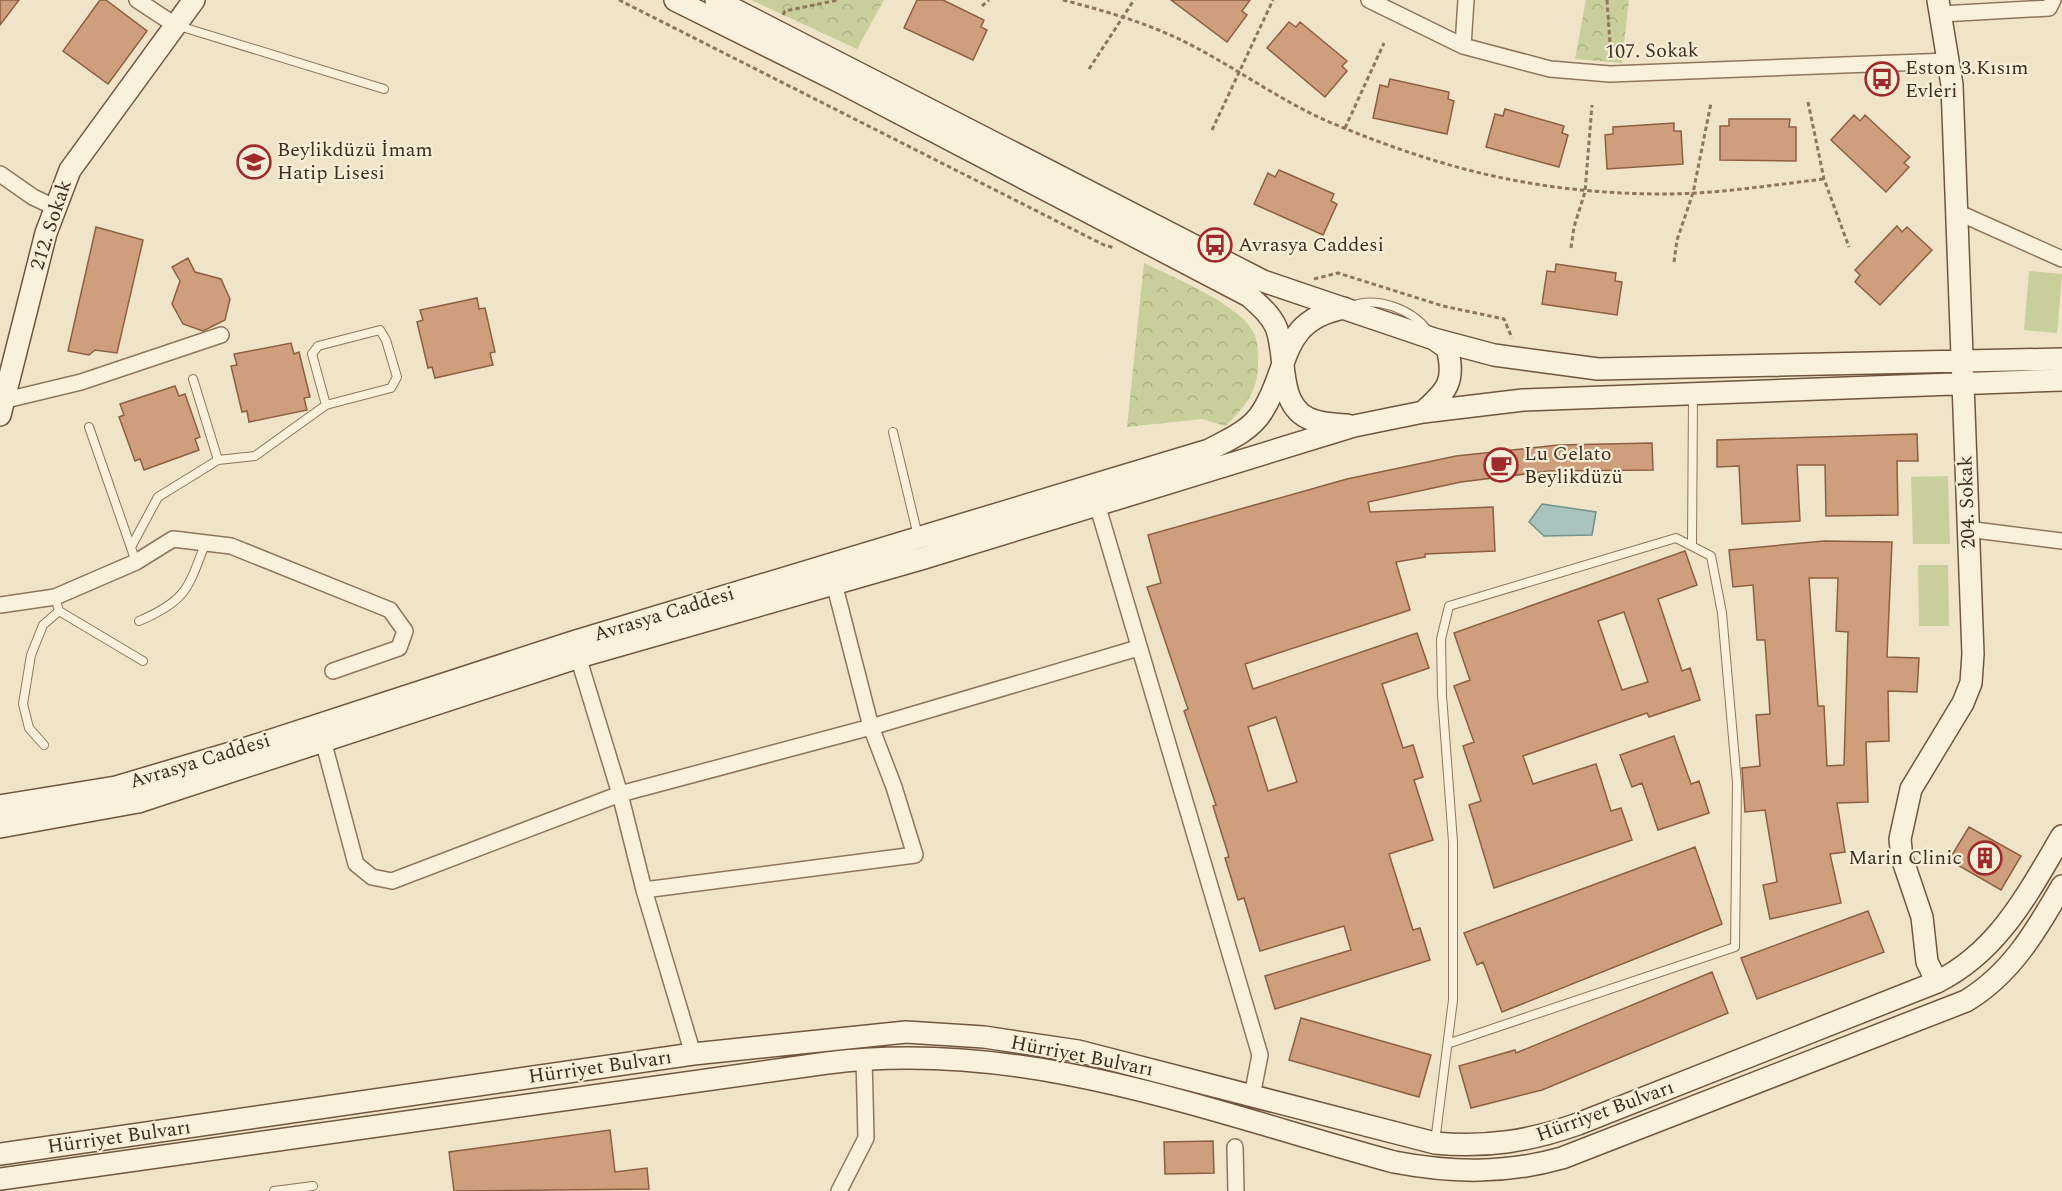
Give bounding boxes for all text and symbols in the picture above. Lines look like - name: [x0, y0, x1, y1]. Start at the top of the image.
- street label: 107. Sokak: [1605, 35, 1699, 67]
- place label: Eston 3.Kısım Evleri: [1905, 53, 2029, 106]
- bus stop icon: Eston 3.Kısım Evleri: [1864, 61, 1900, 97]
- place label: Beylikdüzü İmam Hatip Lisesi: [277, 135, 433, 188]
- school or university icon: Beylikdüzü İmam Hatip Lisesi: [236, 144, 272, 180]
- street label: 212. Sokak: [22, 176, 80, 274]
- bus stop icon: Avrasya Caddesi: [1197, 227, 1233, 263]
- place label: Avrasya Caddesi: [1238, 230, 1384, 260]
- place label: Lu Gelato Beylikdüzü: [1524, 439, 1623, 492]
- cafe icon: Lu Gelato Beylikdüzü: [1483, 447, 1519, 483]
- street label: 204. Sokak: [1950, 455, 1984, 549]
- street label: Avrasya Caddesi: [590, 578, 738, 650]
- street label: Avrasya Caddesi: [126, 725, 274, 797]
- building icon: Marin Clinic: [1967, 840, 2003, 876]
- place label: Marin Clinic: [1848, 843, 1962, 873]
- street label: Hürriyet Bulvarı: [1008, 1027, 1156, 1085]
- street label: Hürriyet Bulvarı: [526, 1042, 674, 1092]
- street label: Hürriyet Bulvarı: [1532, 1072, 1678, 1150]
- street label: Hürriyet Bulvarı: [45, 1112, 193, 1162]

